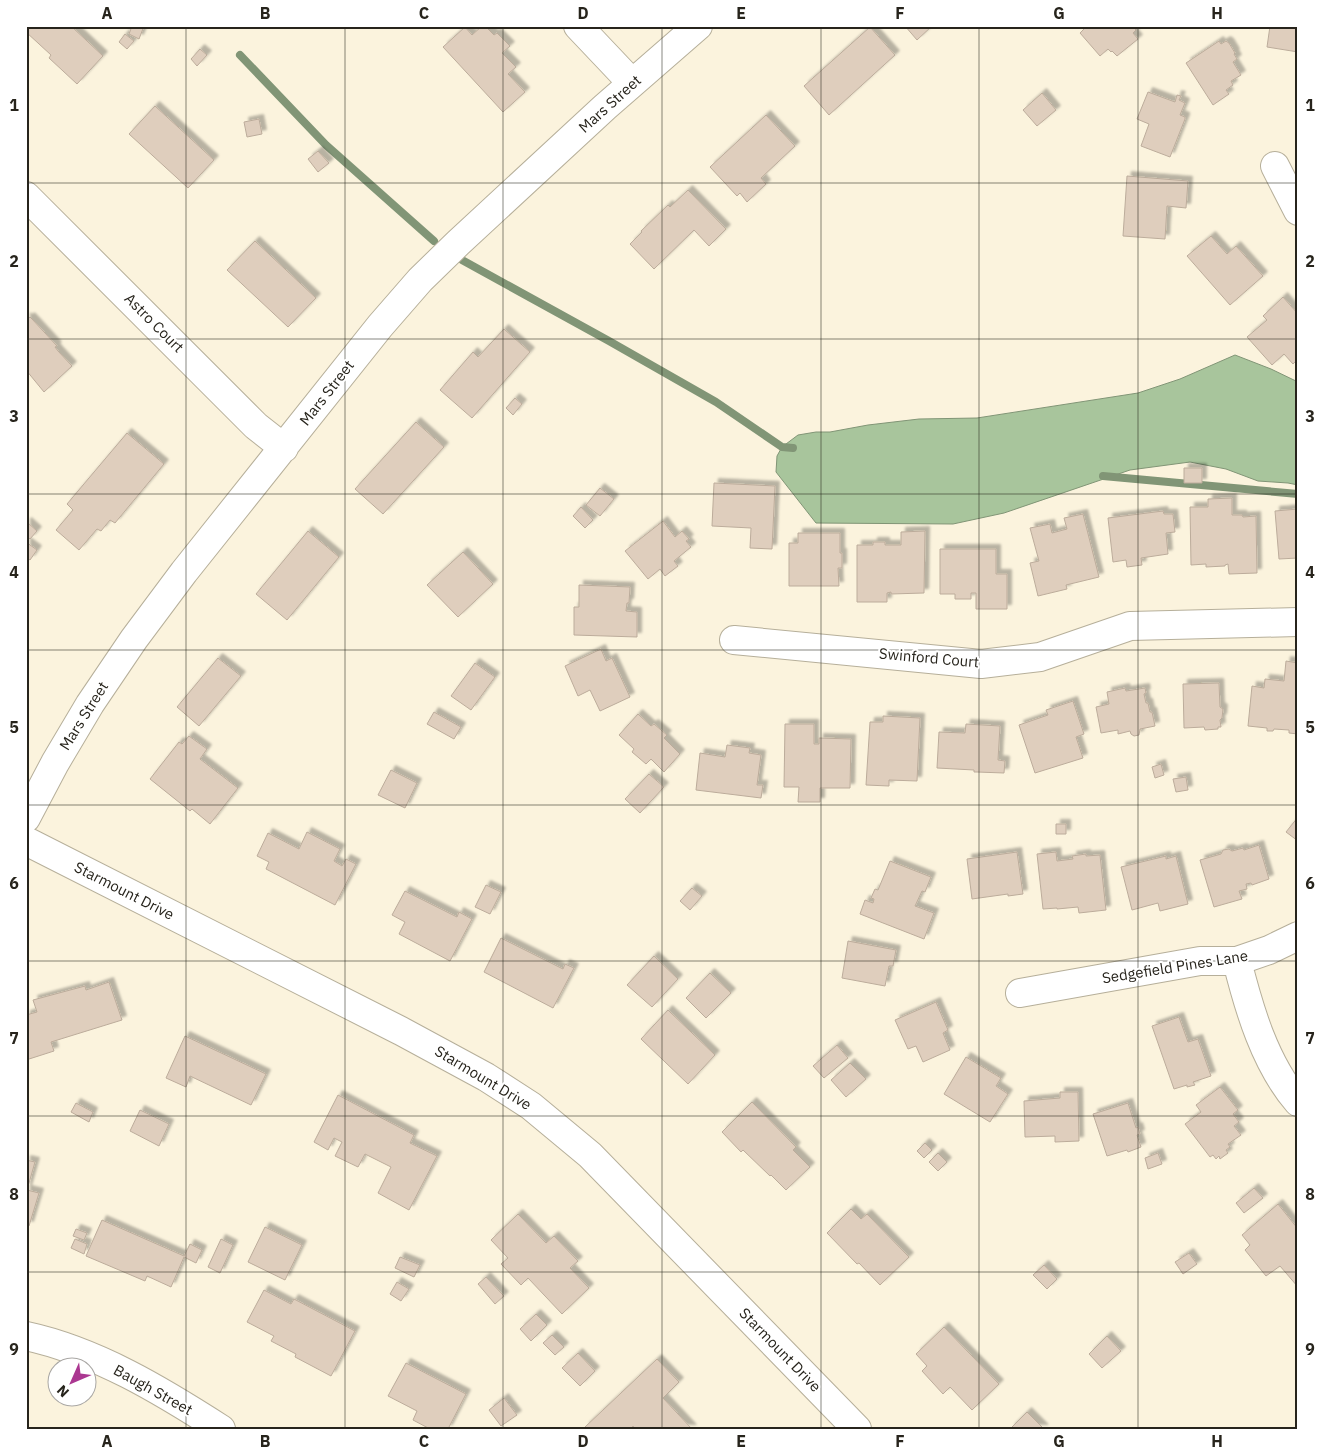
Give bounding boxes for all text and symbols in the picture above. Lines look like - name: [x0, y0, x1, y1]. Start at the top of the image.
- text: A: [102, 3, 113, 23]
- text: B: [260, 3, 271, 23]
- text: C: [419, 3, 429, 23]
- text: D: [577, 3, 589, 23]
- text: E: [736, 3, 746, 23]
- text: F: [895, 3, 905, 23]
- text: G: [1053, 3, 1065, 23]
- text: H: [1211, 3, 1223, 23]
- street label: Mars Street: [574, 71, 645, 137]
- text: 1: [9, 95, 19, 115]
- text: 1: [1305, 95, 1315, 115]
- text: 2: [9, 251, 19, 271]
- text: 2: [1305, 251, 1315, 271]
- street label: Astro Court: [121, 289, 188, 356]
- street label: Mars Street: [295, 356, 358, 429]
- text: 3: [9, 406, 19, 426]
- text: 3: [1305, 406, 1315, 426]
- text: 4: [9, 562, 19, 582]
- text: 4: [1305, 562, 1315, 582]
- street label: Swinford Court: [878, 644, 980, 671]
- street label: Mars Street: [55, 678, 112, 754]
- text: 5: [9, 717, 19, 737]
- text: 5: [1305, 717, 1315, 737]
- street label: Starmount Drive: [71, 857, 177, 924]
- text: 6: [9, 873, 19, 893]
- text: 6: [1305, 873, 1315, 893]
- street label: Sedgefield Pines Lane: [1101, 946, 1249, 987]
- text: 7: [9, 1028, 19, 1048]
- text: 7: [1305, 1028, 1315, 1048]
- street label: Starmount Drive: [431, 1041, 535, 1114]
- text: 8: [9, 1184, 19, 1204]
- text: 8: [1305, 1184, 1315, 1204]
- street label: Starmount Drive: [735, 1304, 825, 1396]
- text: 9: [9, 1339, 19, 1359]
- text: 9: [1305, 1339, 1315, 1359]
- north arrow: [48, 1358, 98, 1408]
- street label: Baugh Street: [110, 1360, 196, 1419]
- text: N: [53, 1381, 73, 1401]
- text: A: [102, 1431, 113, 1451]
- text: B: [260, 1431, 271, 1451]
- text: C: [419, 1431, 429, 1451]
- text: D: [577, 1431, 589, 1451]
- text: E: [736, 1431, 746, 1451]
- text: F: [895, 1431, 905, 1451]
- text: G: [1053, 1431, 1065, 1451]
- text: H: [1211, 1431, 1223, 1451]

